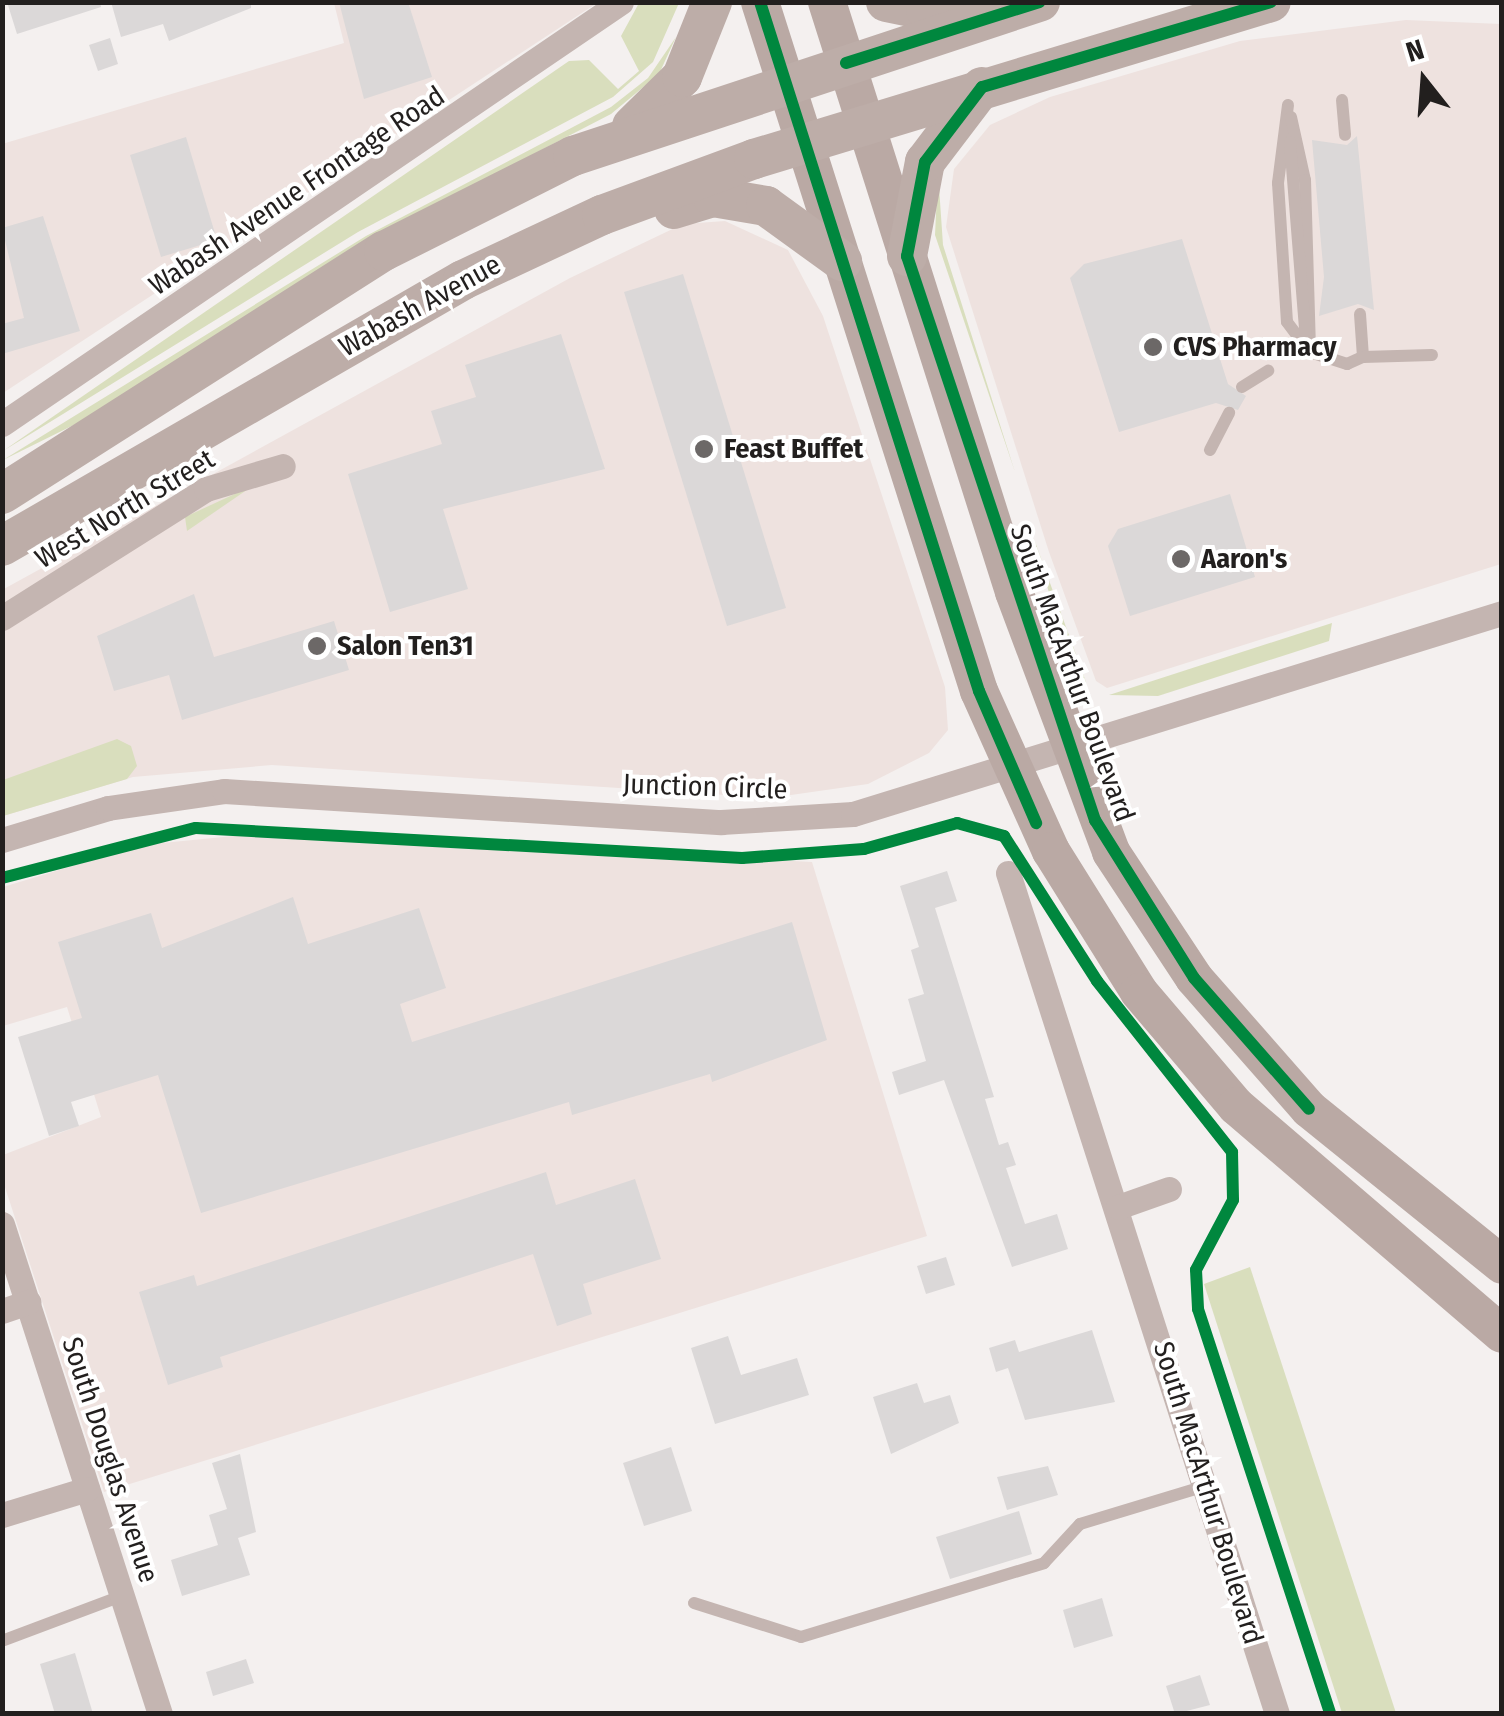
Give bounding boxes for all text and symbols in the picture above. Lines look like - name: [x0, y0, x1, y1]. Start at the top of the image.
- north arrow: [1374, 30, 1474, 130]
- text: N: [1402, 33, 1428, 69]
- street label: Wabash Avenue Frontage Road: [143, 79, 451, 303]
- street label: Wabash Avenue: [333, 248, 507, 364]
- place label: CVS Pharmacy: [1173, 330, 1337, 364]
- marker: CVS Pharmacy: [1142, 336, 1164, 358]
- place label: Feast Buffet: [724, 432, 863, 466]
- marker: Feast Buffet: [693, 438, 715, 460]
- street label: West North Street: [29, 442, 221, 576]
- street label: South MacArthur Boulevard: [1002, 520, 1142, 826]
- place label: Aaron's: [1201, 542, 1287, 576]
- marker: Aaron's: [1170, 548, 1192, 570]
- place label: Salon Ten31: [337, 629, 474, 663]
- marker: Salon Ten31: [306, 635, 328, 657]
- street label: Junction Circle: [622, 767, 788, 807]
- street label: South Douglas Avenue: [54, 1333, 166, 1587]
- street label: South MacArthur Boulevard: [1146, 1338, 1270, 1648]

